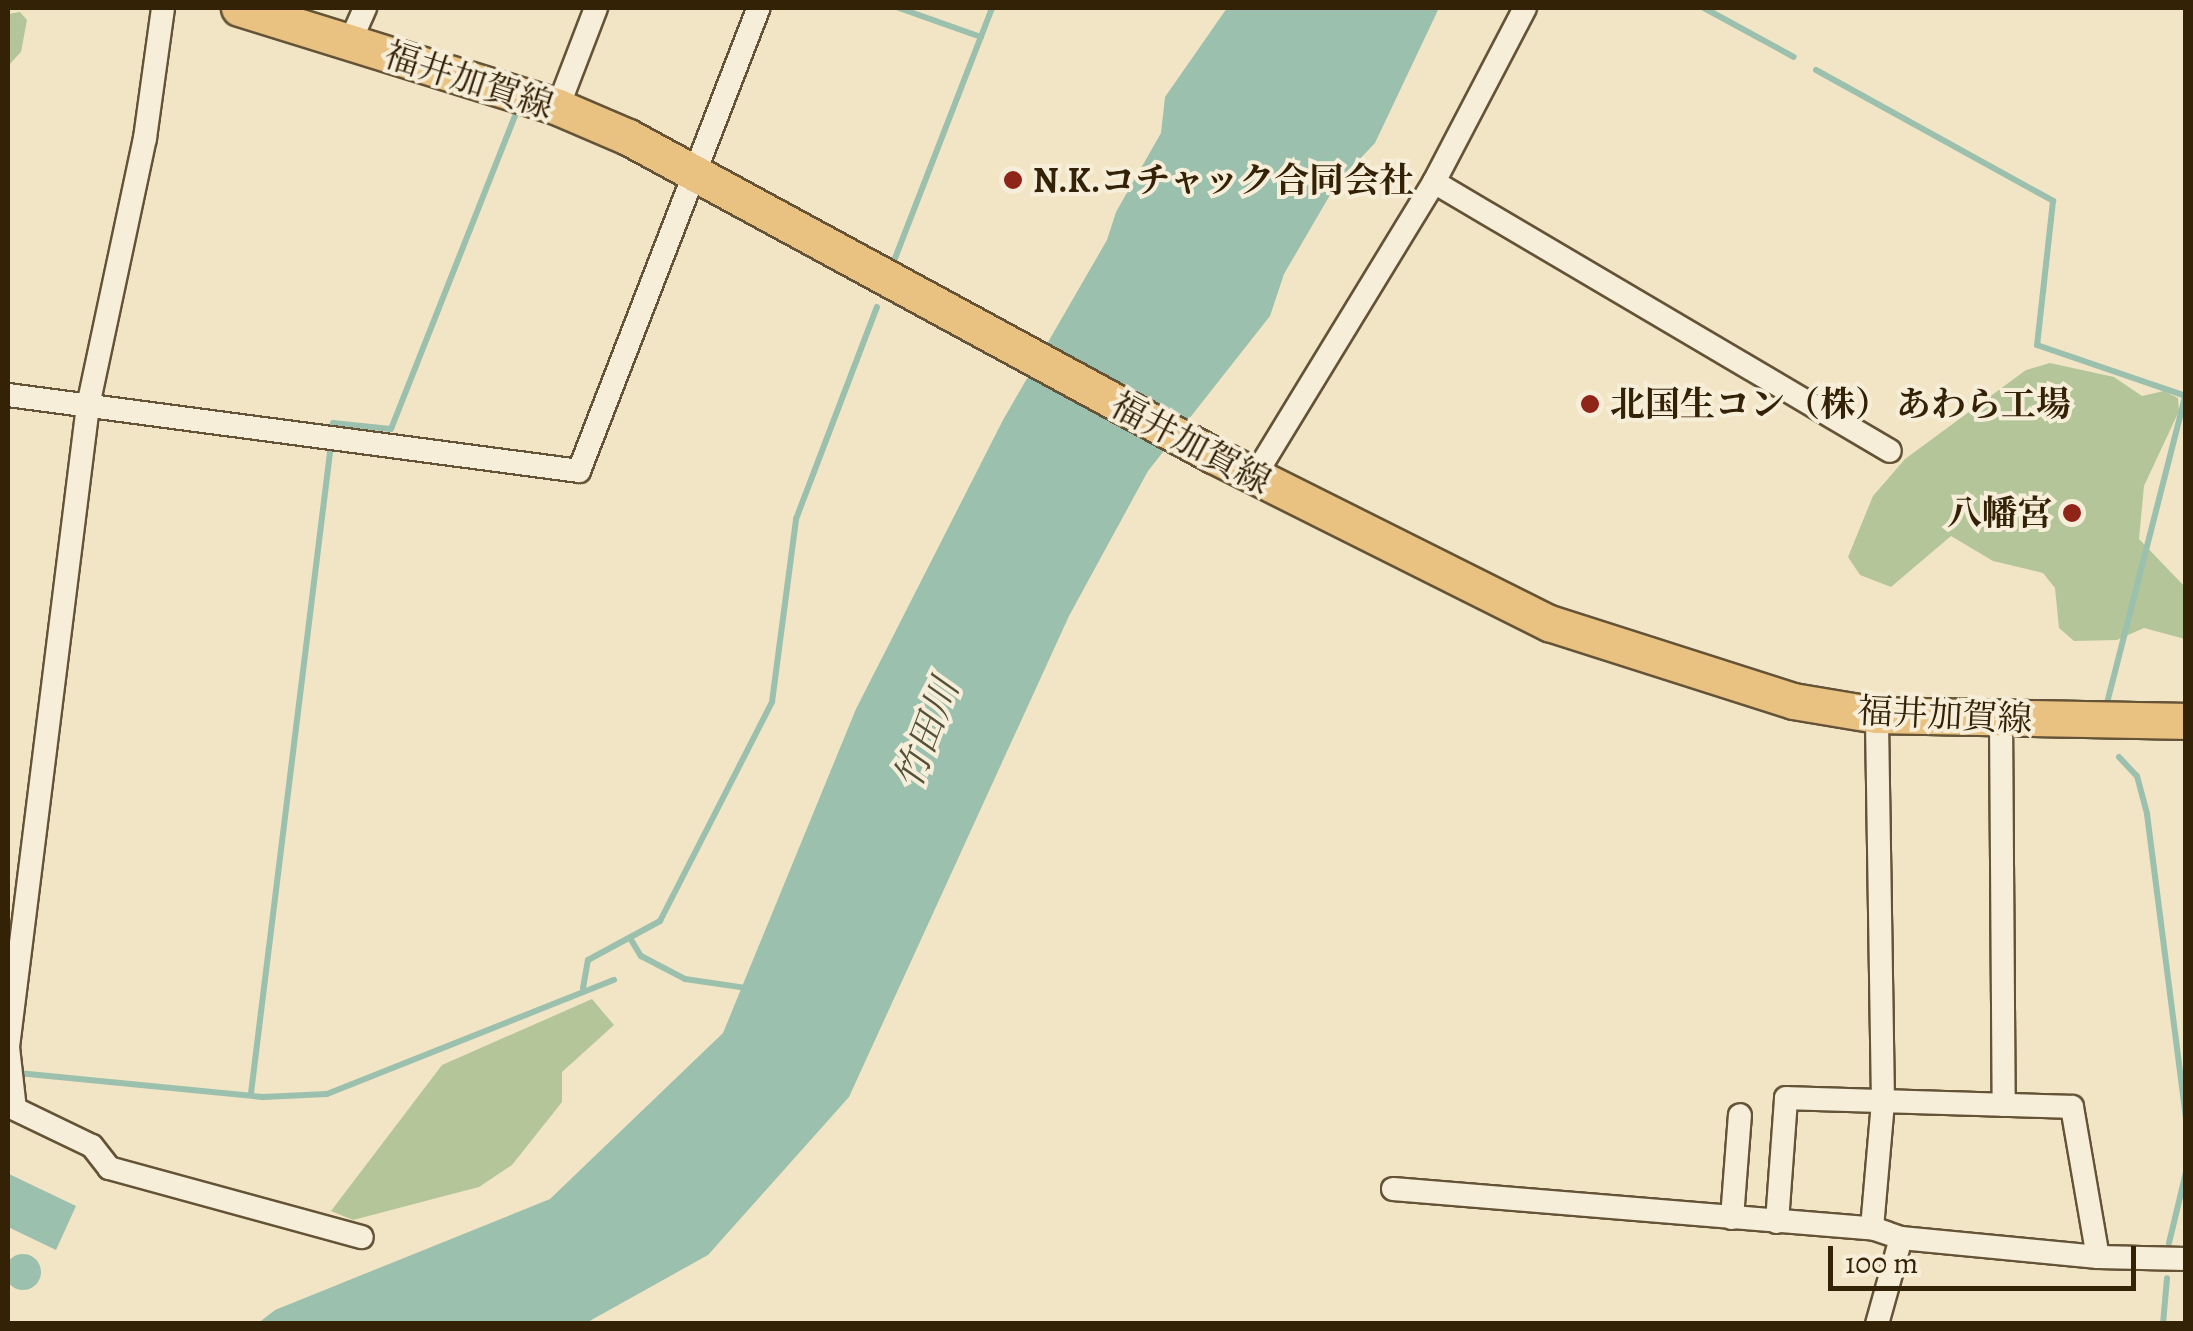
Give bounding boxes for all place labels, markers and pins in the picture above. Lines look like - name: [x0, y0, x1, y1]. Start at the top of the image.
- place label: N.K.コチャック合同会社: [1033, 159, 1415, 201]
- marker: N.K.コチャック合同会社: [1002, 169, 1024, 191]
- place label: 北国生コン（株） あわら工場: [1610, 383, 2071, 425]
- marker: 北国生コン（株） あわら工場: [1579, 393, 1601, 415]
- place label: 八幡宮: [1947, 492, 2052, 534]
- marker: 八幡宮: [2061, 502, 2083, 524]

